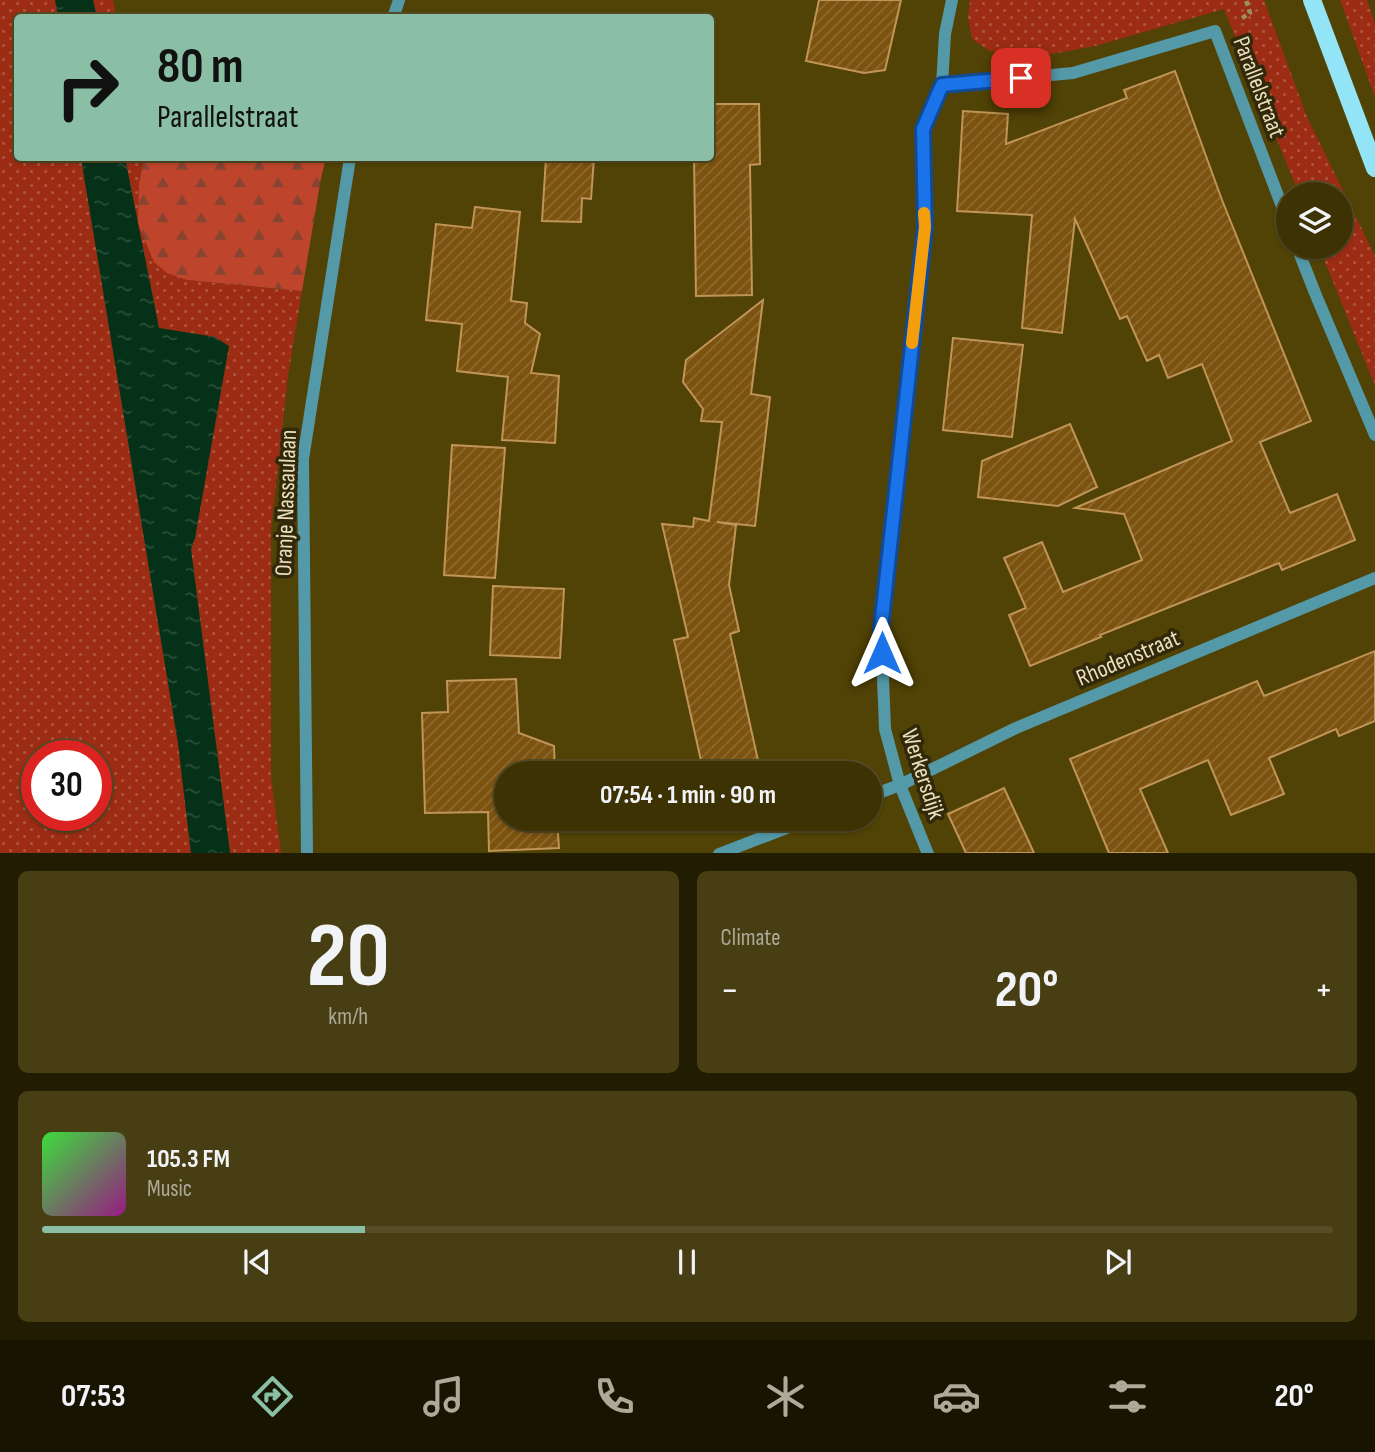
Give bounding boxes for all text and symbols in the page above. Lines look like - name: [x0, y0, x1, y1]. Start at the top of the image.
- street label: Parallelstraat: [1226, 32, 1292, 142]
- text: 80 m: [157, 38, 244, 97]
- icon: right: [42, 42, 133, 133]
- pin: [991, 48, 1051, 108]
- icon: arrive: [1002, 59, 1040, 97]
- text: Parallelstraat: [157, 98, 298, 137]
- map controls: [1276, 182, 1353, 259]
- button: layers: [1276, 182, 1353, 259]
- street label: Oranje Nassaulaan: [269, 429, 303, 577]
- position arrow: [845, 616, 919, 690]
- street label: Rhodenstraat: [1072, 623, 1184, 693]
- street label: Werkersdijk: [895, 725, 951, 823]
- speed limit sign: 30: [21, 740, 112, 831]
- text: 07:54 · 1 min · 90 m: [600, 780, 776, 811]
- text: 20: [307, 903, 390, 1012]
- text: Climate: [721, 924, 780, 952]
- text: 20°: [995, 959, 1059, 1022]
- text: −: [721, 968, 739, 1013]
- text: +: [1314, 968, 1333, 1013]
- text: km/h: [328, 1003, 368, 1031]
- text: 105.3 FM: [147, 1144, 230, 1175]
- text: Music: [147, 1175, 192, 1203]
- icon: previous: [238, 1243, 276, 1281]
- icon: pause: [668, 1243, 706, 1281]
- icon: next: [1099, 1243, 1137, 1281]
- icon: directions: [248, 1372, 297, 1421]
- icon: music: [419, 1372, 468, 1421]
- icon: phone: [590, 1372, 639, 1421]
- icon: climate: [761, 1372, 810, 1421]
- icon: car: [932, 1372, 981, 1421]
- icon: filters: [1103, 1372, 1152, 1421]
- text: 07:53: [61, 1377, 126, 1416]
- text: 20°: [1275, 1377, 1314, 1416]

